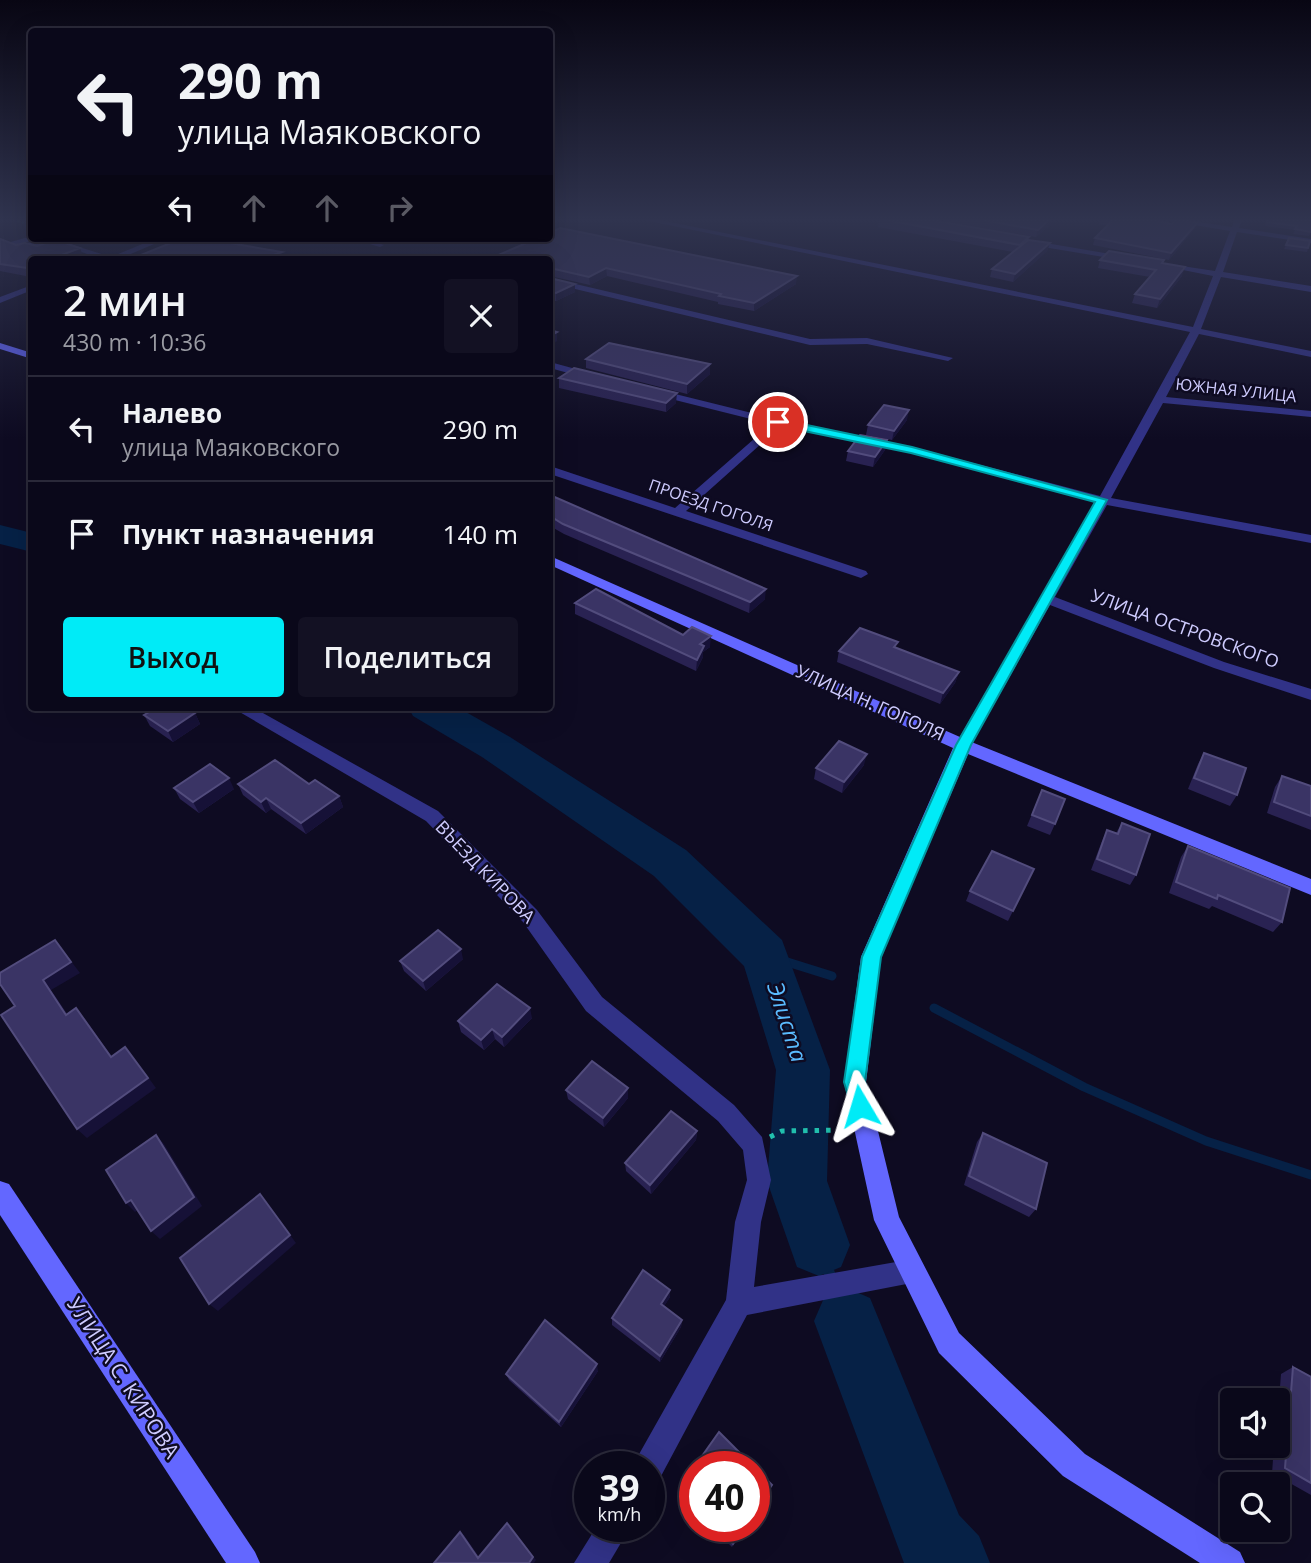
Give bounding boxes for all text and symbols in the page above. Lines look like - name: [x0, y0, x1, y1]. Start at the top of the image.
- text: 290 m: [178, 47, 323, 113]
- icon: left: [63, 56, 154, 147]
- text: улица Маяковского: [178, 110, 481, 153]
- icon: left: [162, 189, 200, 227]
- icon: ahead: [235, 189, 273, 227]
- icon: ahead: [308, 189, 346, 227]
- icon: right: [381, 189, 419, 227]
- text: 2 мин: [63, 271, 187, 328]
- button: close: [444, 279, 518, 353]
- text: 430 m · 10:36: [63, 326, 206, 358]
- street label: ЮЖНАЯ УЛИЦА: [1174, 373, 1298, 407]
- pin: [748, 392, 808, 452]
- text: Налево: [122, 395, 222, 431]
- icon: arrive: [759, 403, 797, 441]
- icon: left: [63, 410, 101, 448]
- text: 290 m: [443, 411, 518, 447]
- text: улица Маяковского: [122, 431, 340, 463]
- street label: ПРОЕЗД ГОГОЛЯ: [646, 473, 776, 537]
- icon: arrive: [63, 515, 101, 553]
- text: Пункт назначения: [122, 516, 375, 552]
- text: 140 m: [443, 516, 518, 552]
- street label: УЛИЦА ОСТРОВСКОГО: [1088, 583, 1283, 673]
- button: Выход: [63, 617, 284, 697]
- button: Поделиться: [298, 617, 518, 697]
- street label: УЛИЦА Н. ГОГОЛЯ: [792, 659, 948, 746]
- street label: ВЪЕЗД КИРОВА: [431, 815, 541, 928]
- water label: Элиста: [760, 977, 816, 1066]
- position arrow: [823, 1069, 897, 1143]
- street label: УЛИЦА С. КИРОВА: [61, 1292, 187, 1464]
- map controls: [1220, 1388, 1290, 1542]
- button: sound: [1220, 1388, 1290, 1458]
- speed limit sign: 40: [679, 1451, 770, 1542]
- text: 39: [599, 1464, 640, 1511]
- button: search: [1220, 1472, 1290, 1542]
- text: km/h: [598, 1502, 641, 1526]

